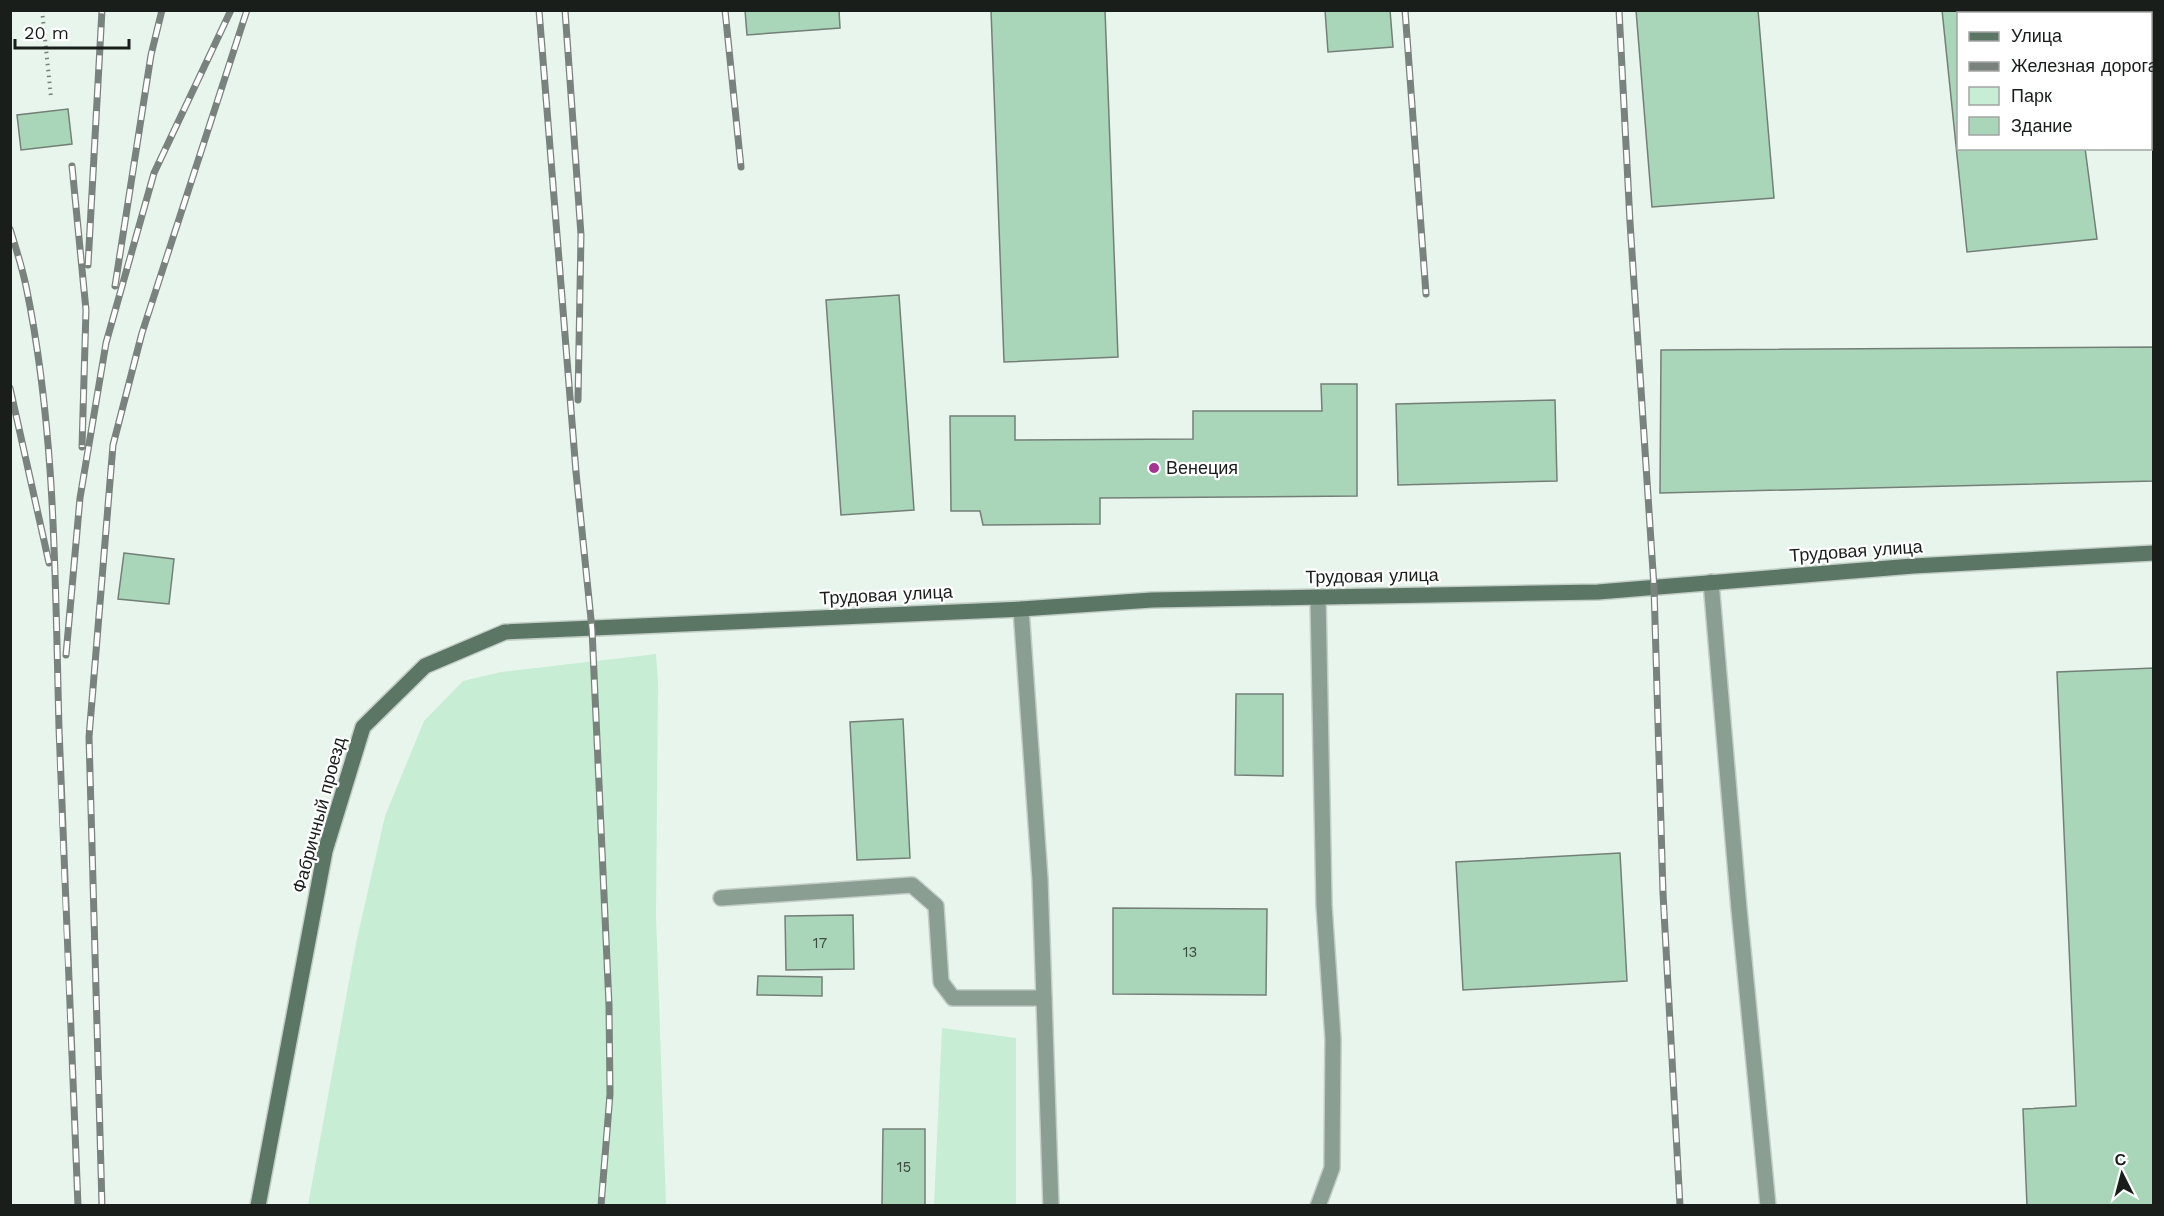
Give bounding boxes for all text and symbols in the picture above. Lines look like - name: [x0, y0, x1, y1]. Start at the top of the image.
- scale bar: [15, 12, 129, 50]
- legend: [1957, 12, 2152, 150]
- text: 20 m: [24, 22, 69, 43]
- text: Улица: [2011, 25, 2063, 46]
- text: Железная дорога: [2011, 55, 2159, 76]
- text: Парк: [2011, 85, 2052, 106]
- text: Здание: [2011, 115, 2072, 136]
- place label: Венеция: [1166, 457, 1238, 478]
- marker: Венеция: [1147, 461, 1161, 475]
- street label: Трудовая улица: [1789, 535, 1924, 566]
- street label: Трудовая улица: [1305, 564, 1440, 587]
- street label: Трудовая улица: [819, 580, 954, 608]
- street label: Фабричный проезд: [288, 734, 350, 895]
- house number: 17: [813, 934, 827, 952]
- house number: 13: [1183, 943, 1197, 961]
- north arrow: [2092, 1144, 2152, 1204]
- text: С: [2114, 1149, 2128, 1170]
- house number: 15: [897, 1158, 911, 1176]

